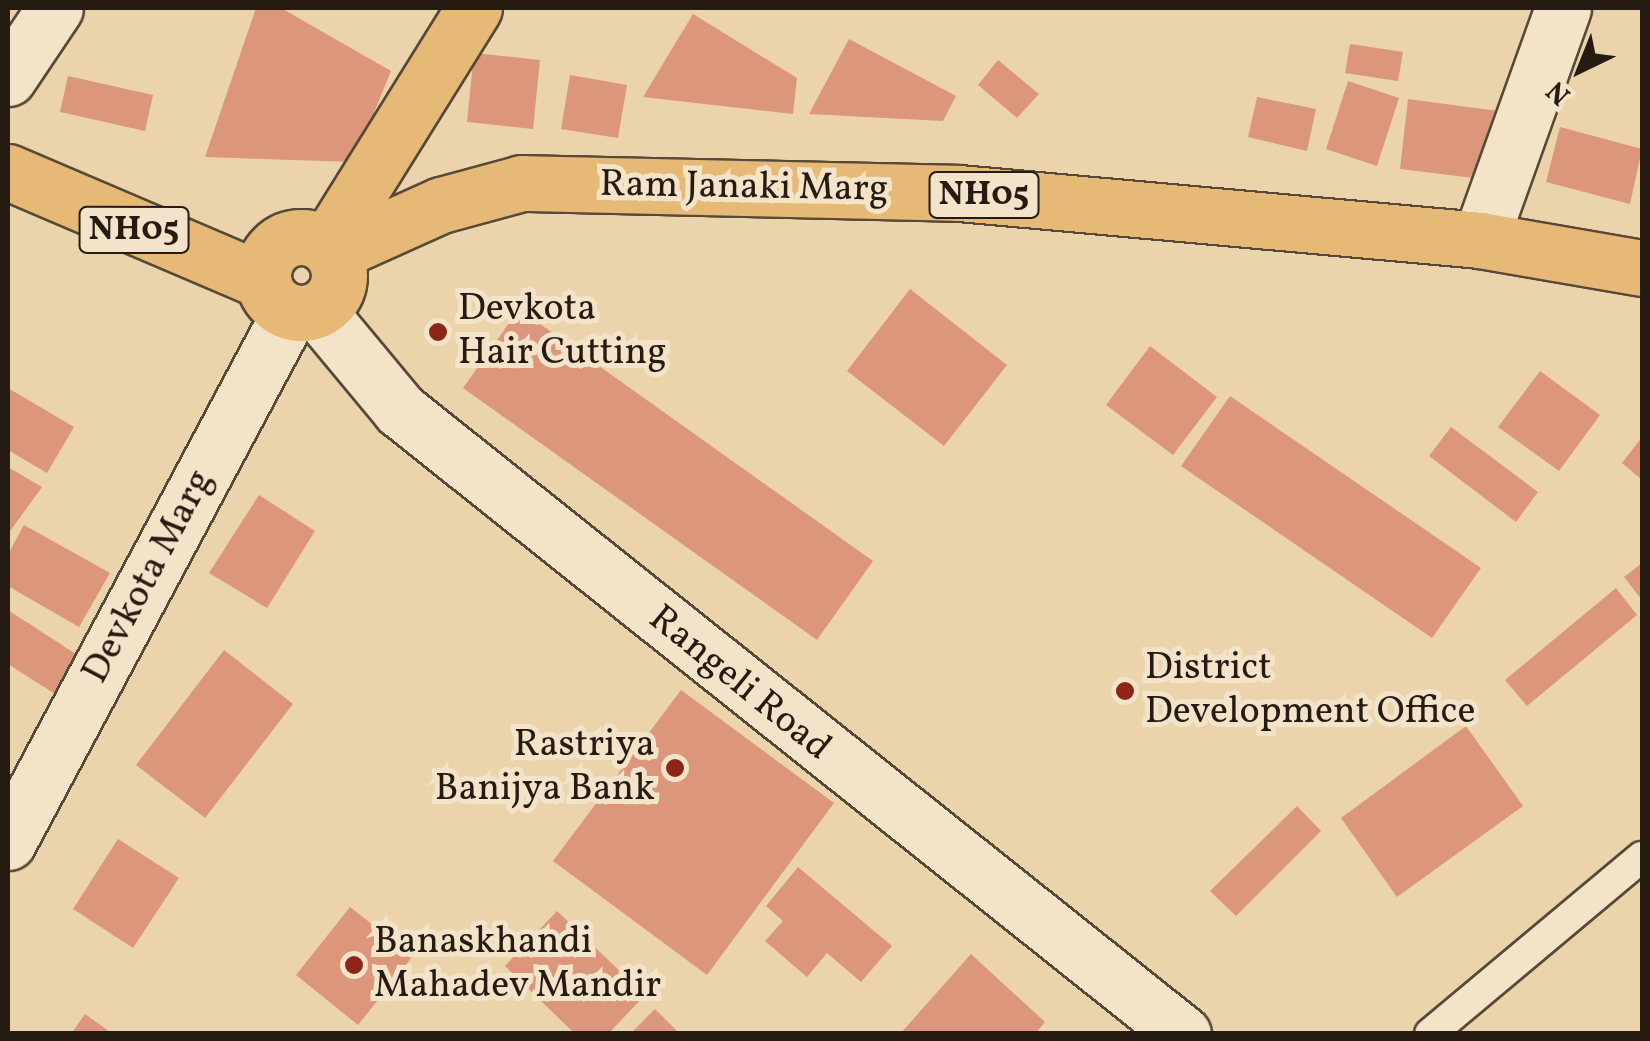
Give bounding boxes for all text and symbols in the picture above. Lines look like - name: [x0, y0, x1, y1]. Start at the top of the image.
- north arrow: [1530, 20, 1630, 120]
- text: N: [1538, 71, 1580, 114]
- street label: Ram Janaki Marg: [599, 163, 889, 213]
- road number: NH05: [926, 165, 1042, 225]
- road number: NH05: [76, 200, 192, 260]
- place label: Devkota Hair Cutting: [458, 287, 667, 376]
- marker: Devkota Hair Cutting: [427, 321, 449, 343]
- street label: Devkota Marg: [74, 462, 224, 692]
- street label: Rangeli Road: [639, 597, 839, 771]
- place label: District Development Office: [1145, 646, 1476, 736]
- marker: District Development Office: [1114, 680, 1136, 702]
- place label: Rastriya Banijya Bank: [435, 723, 655, 812]
- marker: Rastriya Banijya Bank: [664, 757, 686, 779]
- place label: Banaskhandi Mahadev Mandir: [374, 920, 662, 1009]
- marker: Banaskhandi Mahadev Mandir: [343, 954, 365, 976]

